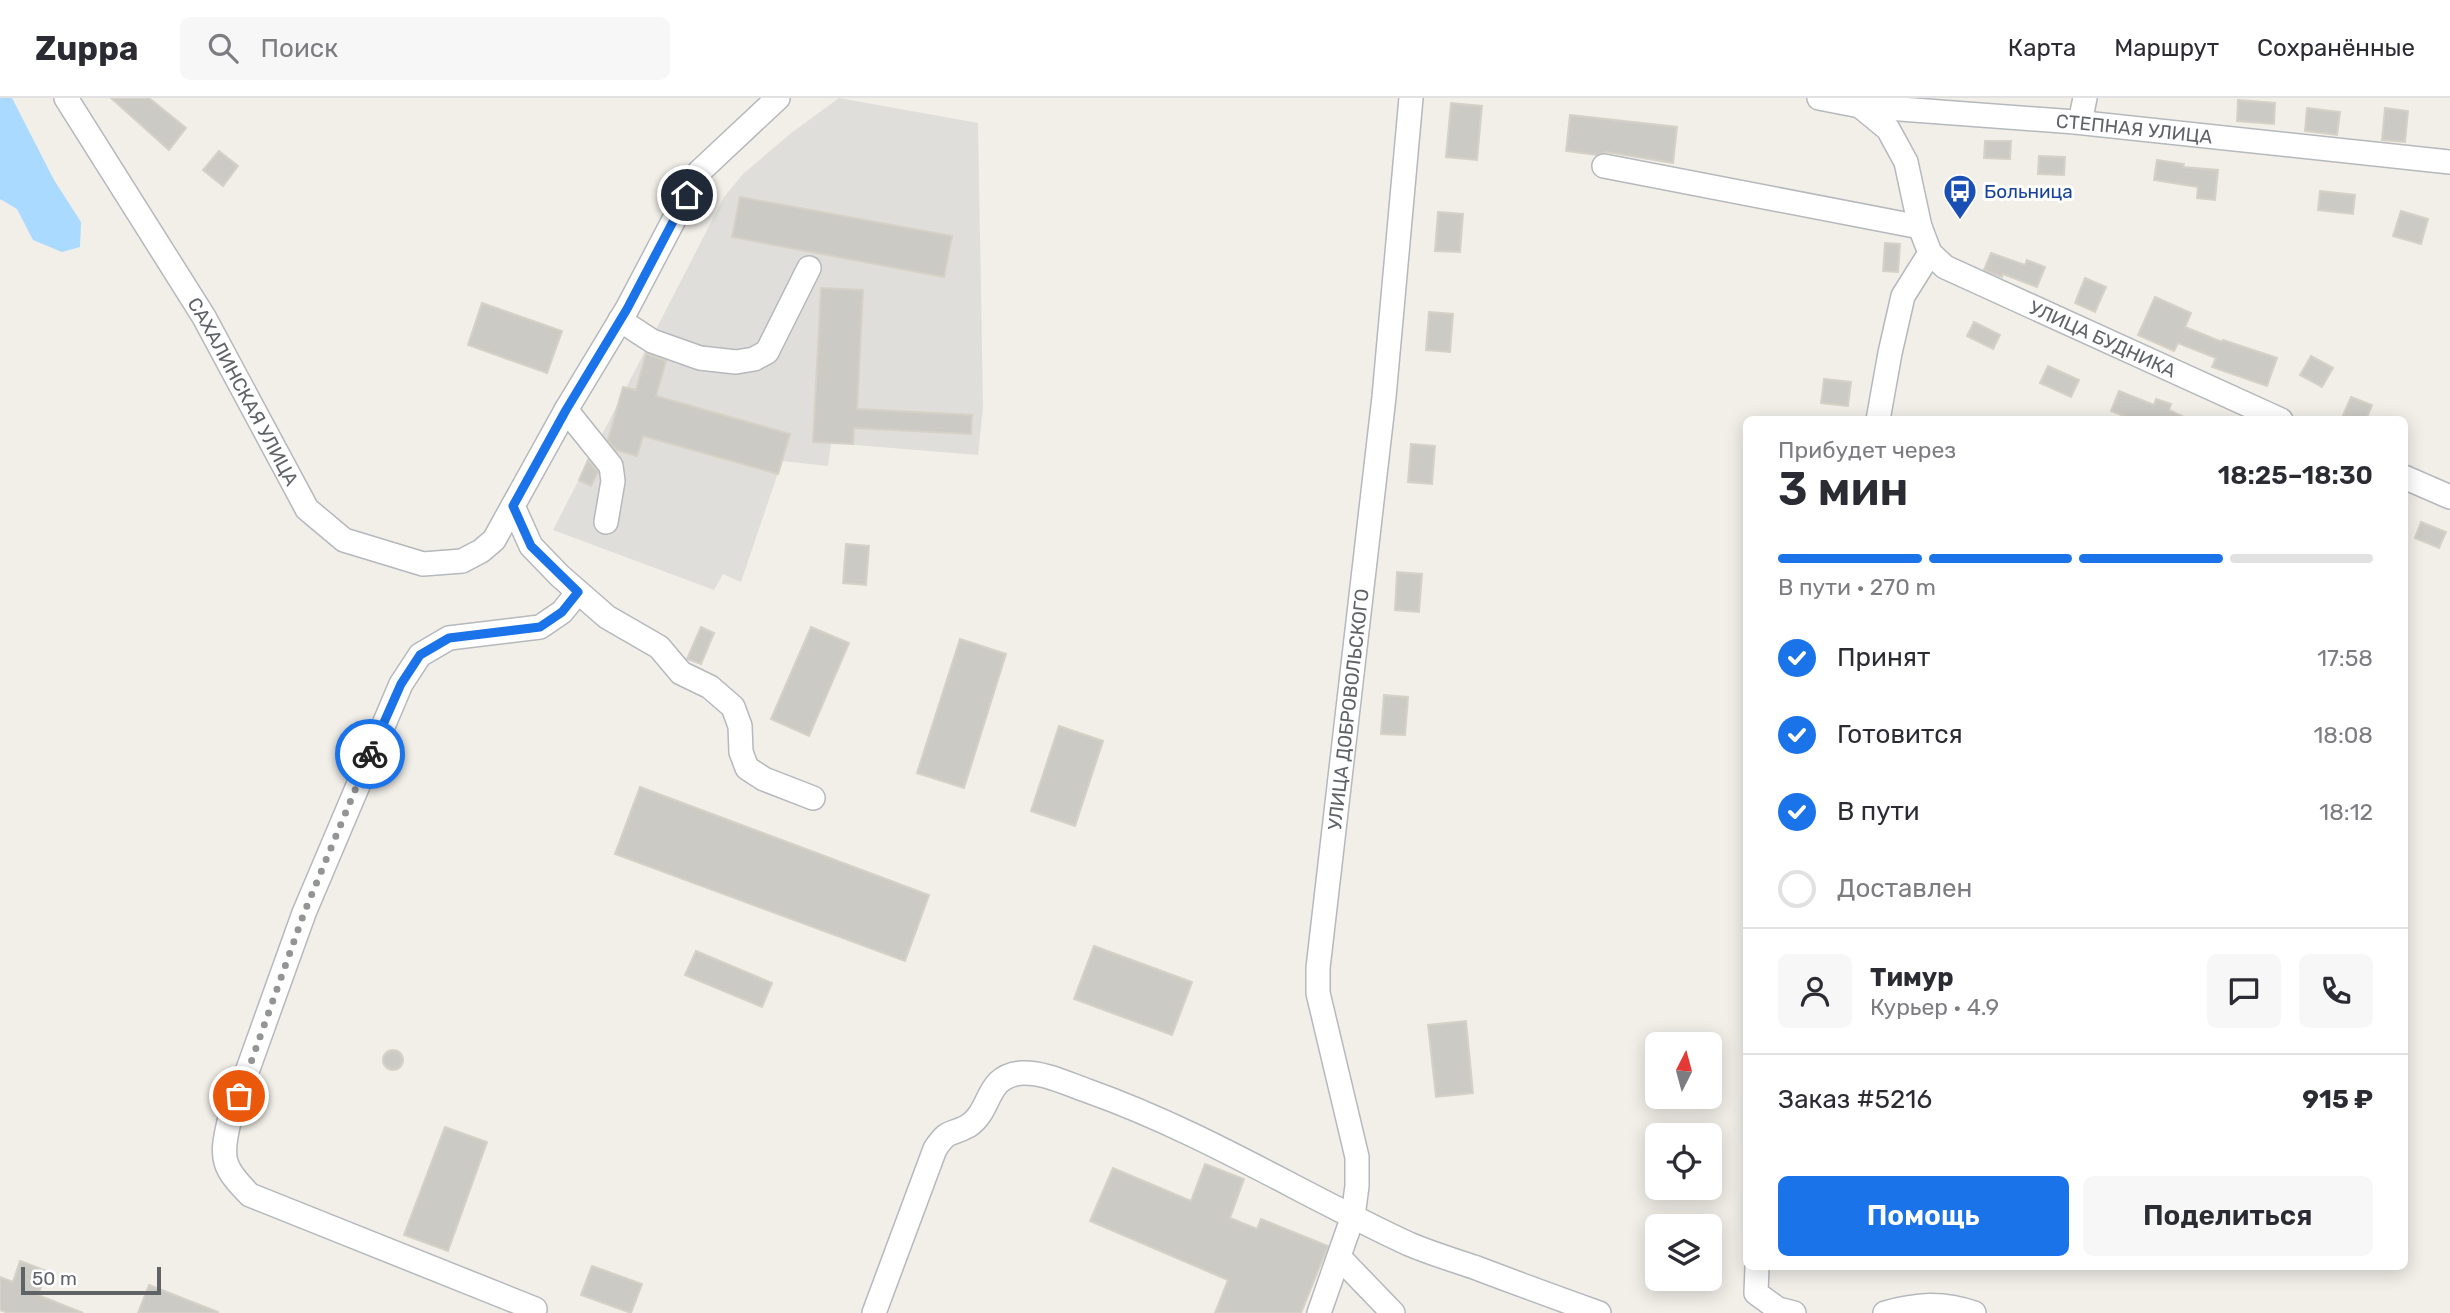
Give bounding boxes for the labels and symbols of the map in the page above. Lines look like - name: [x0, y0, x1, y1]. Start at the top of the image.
- street label: СТЕПНАЯ УЛИЦА: [2055, 109, 2214, 148]
- pin: [657, 165, 717, 225]
- bus stop icon: Больница: [1941, 172, 1979, 221]
- place label: Больница: [1984, 180, 2073, 203]
- street label: САХАЛИНСКАЯ УЛИЦА: [183, 293, 304, 490]
- street label: УЛИЦА БУДНИКА: [2026, 295, 2180, 382]
- street label: УЛИЦА ДОБРОВОЛЬСКОГО: [1323, 587, 1373, 831]
- courier: [335, 719, 405, 789]
- north arrow: [1645, 1032, 1722, 1110]
- pin: [209, 1066, 269, 1126]
- scale bar: [21, 1264, 161, 1296]

